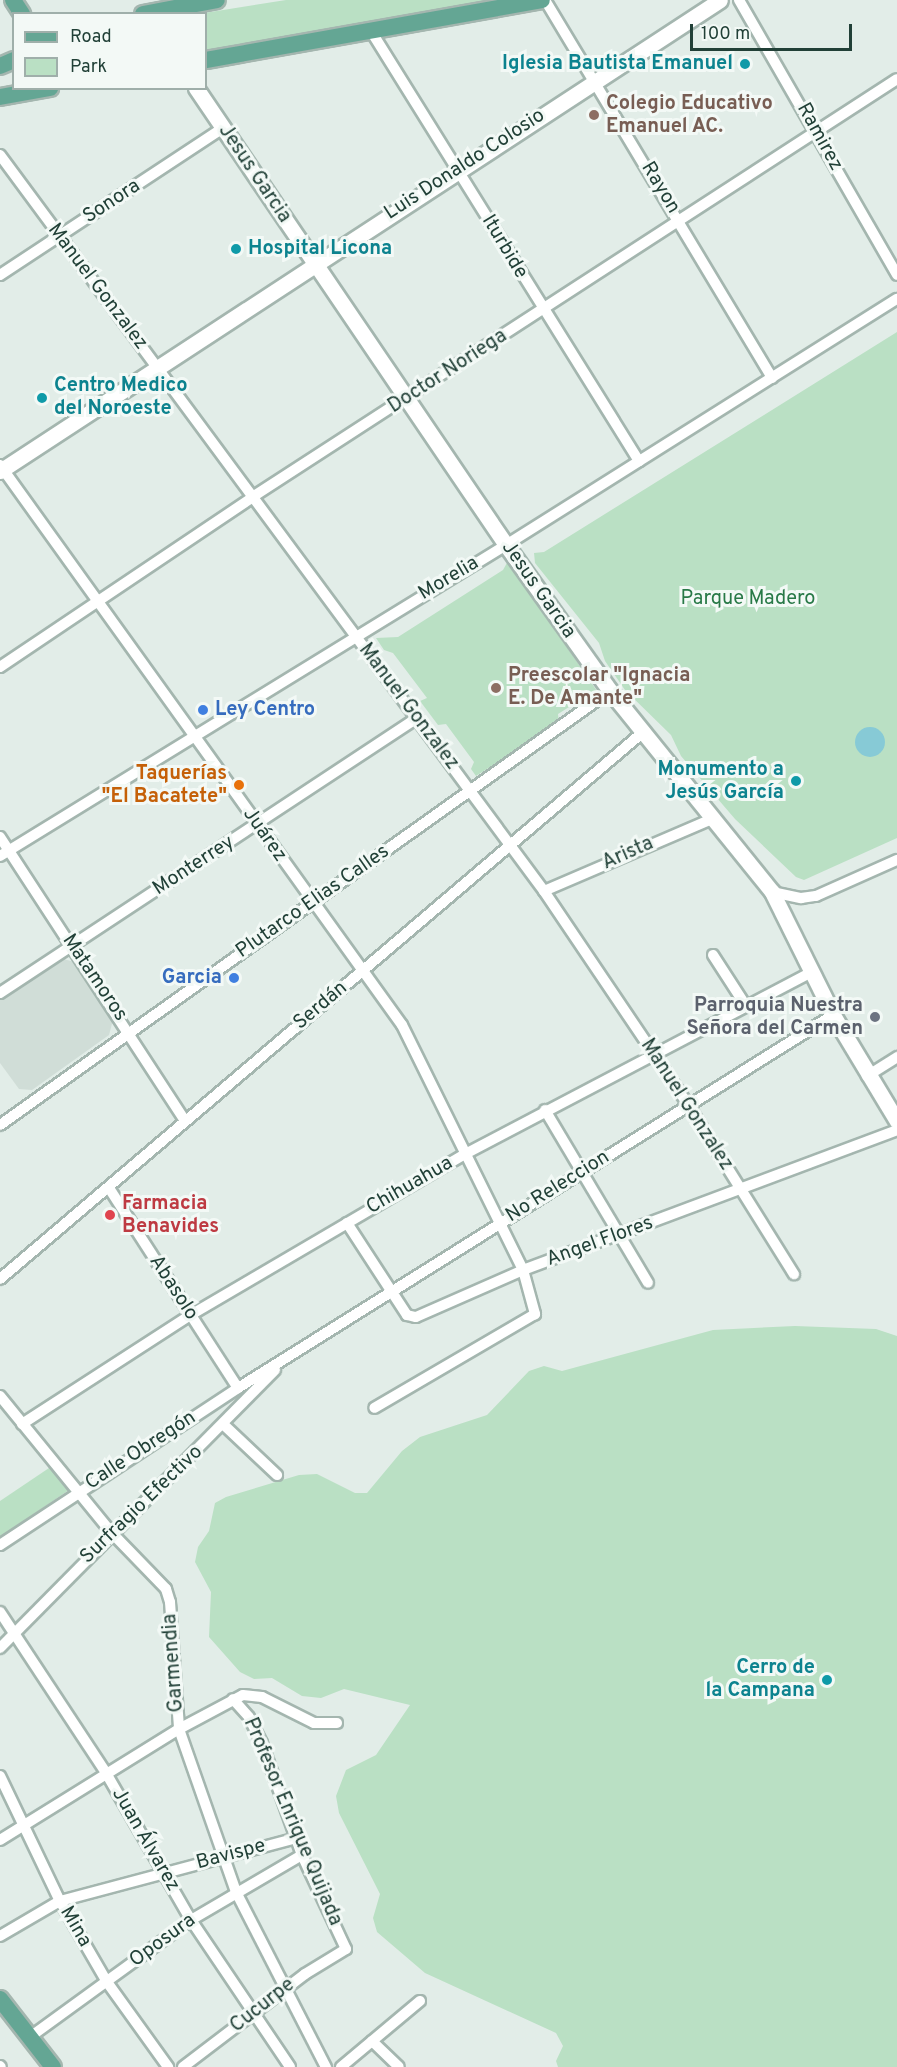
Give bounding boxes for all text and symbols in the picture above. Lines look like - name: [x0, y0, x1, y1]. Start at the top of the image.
- legend: [12, 12, 207, 90]
- scale bar: [693, 12, 855, 50]
- text: 100 m: [701, 23, 750, 46]
- text: Road: [70, 26, 112, 49]
- place label: Iglesia Bautista Emanuel: [502, 52, 733, 76]
- text: Park: [70, 56, 107, 79]
- marker: Iglesia Bautista Emanuel: [738, 57, 752, 71]
- place label: Colegio Educativo Emanuel AC.: [606, 92, 773, 139]
- street label: Ramirez: [791, 99, 847, 175]
- street label: Luis Donaldo Colosio: [380, 104, 550, 226]
- marker: Colegio Educativo Emanuel AC.: [587, 108, 601, 122]
- street label: Jesus Garcia: [212, 120, 296, 228]
- street label: Rayon: [635, 158, 685, 218]
- street label: Sonora: [79, 175, 145, 229]
- street label: Iturbide: [476, 211, 532, 283]
- street label: Manuel Gonzalez: [42, 219, 152, 355]
- place label: Hospital Licona: [248, 237, 392, 261]
- marker: Hospital Licona: [229, 242, 243, 256]
- street label: Doctor Noriega: [384, 325, 512, 419]
- place label: Centro Medico del Noroeste: [54, 374, 188, 421]
- marker: Centro Medico del Noroeste: [35, 391, 49, 405]
- street label: Jesus Garcia: [496, 537, 580, 643]
- street label: Morelia: [415, 552, 483, 606]
- park label: Parque Madero: [680, 587, 816, 611]
- street label: Manuel Gonzalez: [353, 639, 463, 775]
- place label: Preescolar "Ignacia E. De Amante": [508, 664, 690, 711]
- marker: Preescolar "Ignacia E. De Amante": [489, 681, 503, 695]
- place label: Ley Centro: [215, 698, 315, 722]
- marker: Ley Centro: [196, 703, 210, 717]
- place label: Monumento a Jesús García: [657, 758, 784, 805]
- place label: Taquerías "El Bacatete": [102, 762, 227, 809]
- marker: Monumento a Jesús García: [789, 774, 803, 788]
- marker: Taquerías "El Bacatete": [232, 778, 246, 792]
- street label: Juárez: [237, 803, 291, 867]
- street label: Monterrey: [149, 831, 239, 901]
- street label: Arista: [599, 832, 657, 876]
- street label: Plutarco Elias Calles: [232, 840, 394, 964]
- street label: Matamoros: [56, 930, 132, 1026]
- place label: Garcia: [162, 966, 222, 990]
- marker: Garcia: [227, 971, 241, 985]
- street label: Serdán: [289, 977, 353, 1035]
- place label: Parroquia Nuestra Señora del Carmen: [686, 994, 863, 1041]
- marker: Parroquia Nuestra Señora del Carmen: [868, 1010, 882, 1024]
- street label: Manuel Gonzalez: [635, 1035, 737, 1175]
- street label: No Releccion: [502, 1146, 614, 1228]
- street label: Chihuahua: [363, 1152, 457, 1220]
- place label: Farmacia Benavides: [122, 1192, 219, 1239]
- marker: Farmacia Benavides: [103, 1208, 117, 1222]
- street label: Angel Flores: [543, 1212, 657, 1272]
- street label: Abasolo: [143, 1251, 203, 1325]
- street label: Calle Obregón: [81, 1406, 201, 1496]
- street label: Surfragio Efectivo: [76, 1441, 208, 1569]
- street label: Garmendia: [159, 1613, 189, 1713]
- place label: Cerro de la Campana: [705, 1656, 815, 1703]
- marker: Cerro de la Campana: [820, 1673, 834, 1687]
- street label: Profesor Enrique Quijada: [237, 1714, 347, 1930]
- street label: Juan Álvarez: [105, 1784, 185, 1896]
- street label: Bavispe: [194, 1834, 268, 1876]
- street label: Mina: [54, 1902, 96, 1952]
- street label: Oposura: [125, 1909, 201, 1973]
- street label: Cucurpe: [226, 1973, 300, 2039]

